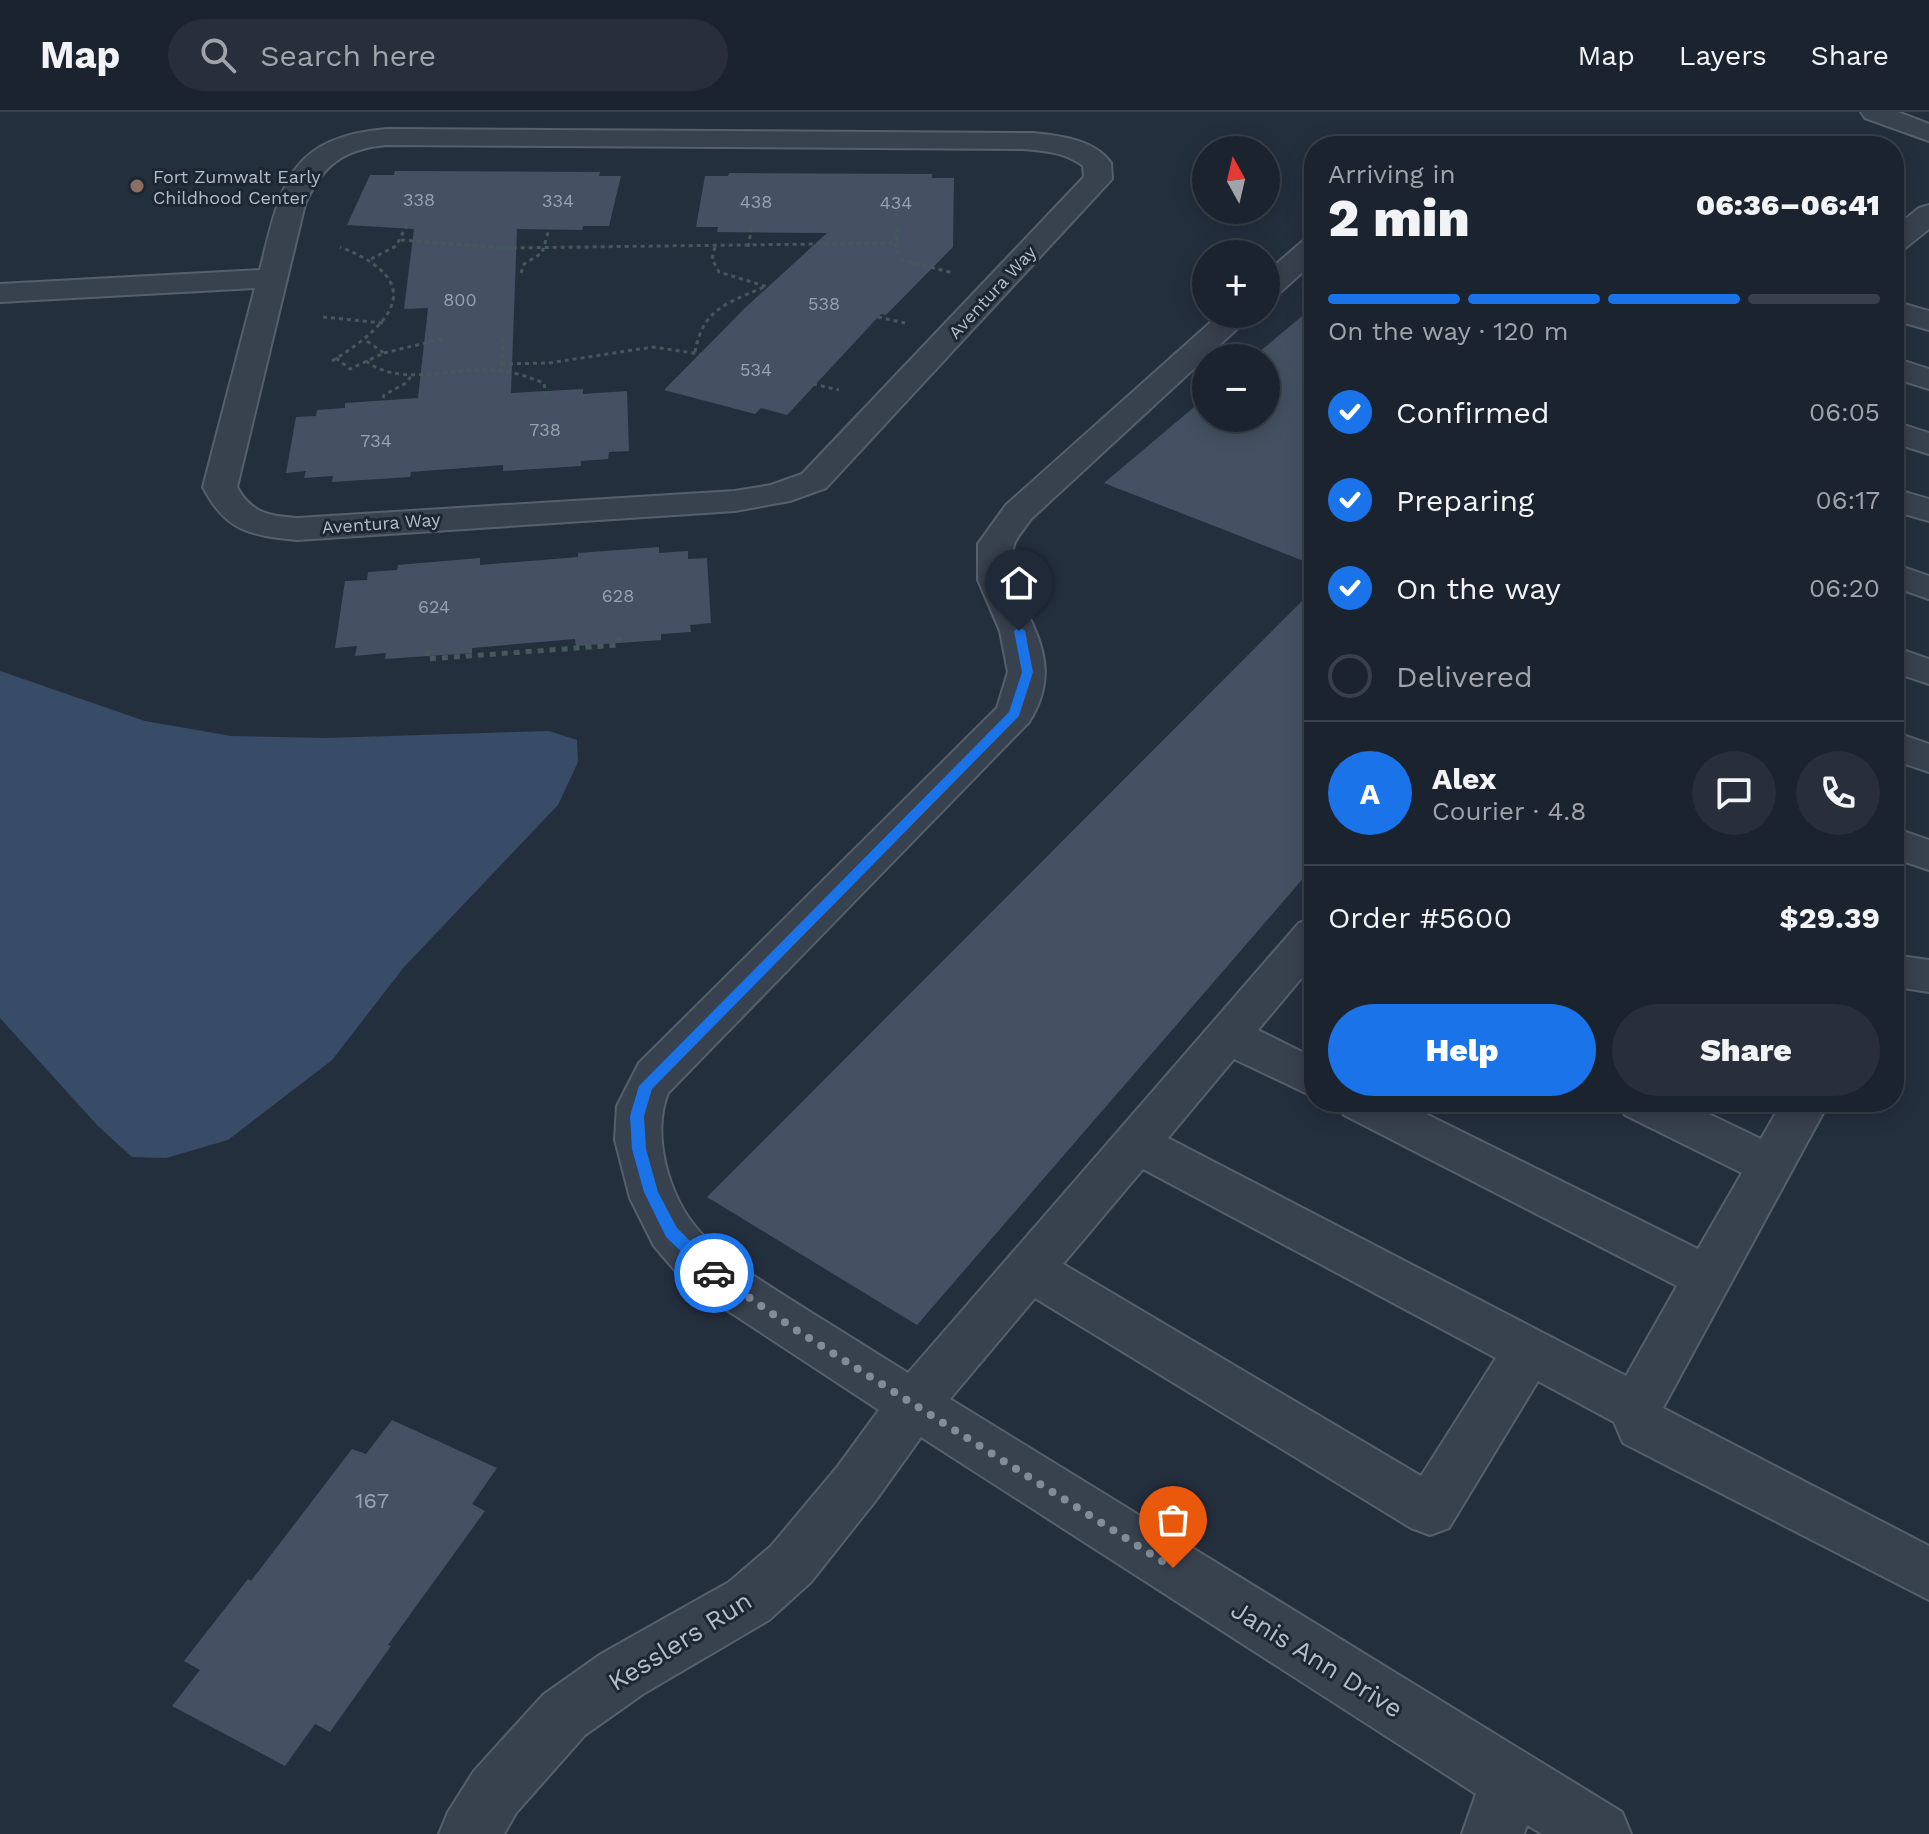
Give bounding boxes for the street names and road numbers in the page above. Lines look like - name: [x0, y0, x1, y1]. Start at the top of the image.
- street label: Aventura Way: [944, 241, 1041, 343]
- street label: Aventura Way: [321, 508, 442, 538]
- street label: Kesslers Run: [603, 1585, 757, 1697]
- street label: Janis Ann Drive: [1226, 1594, 1408, 1724]

